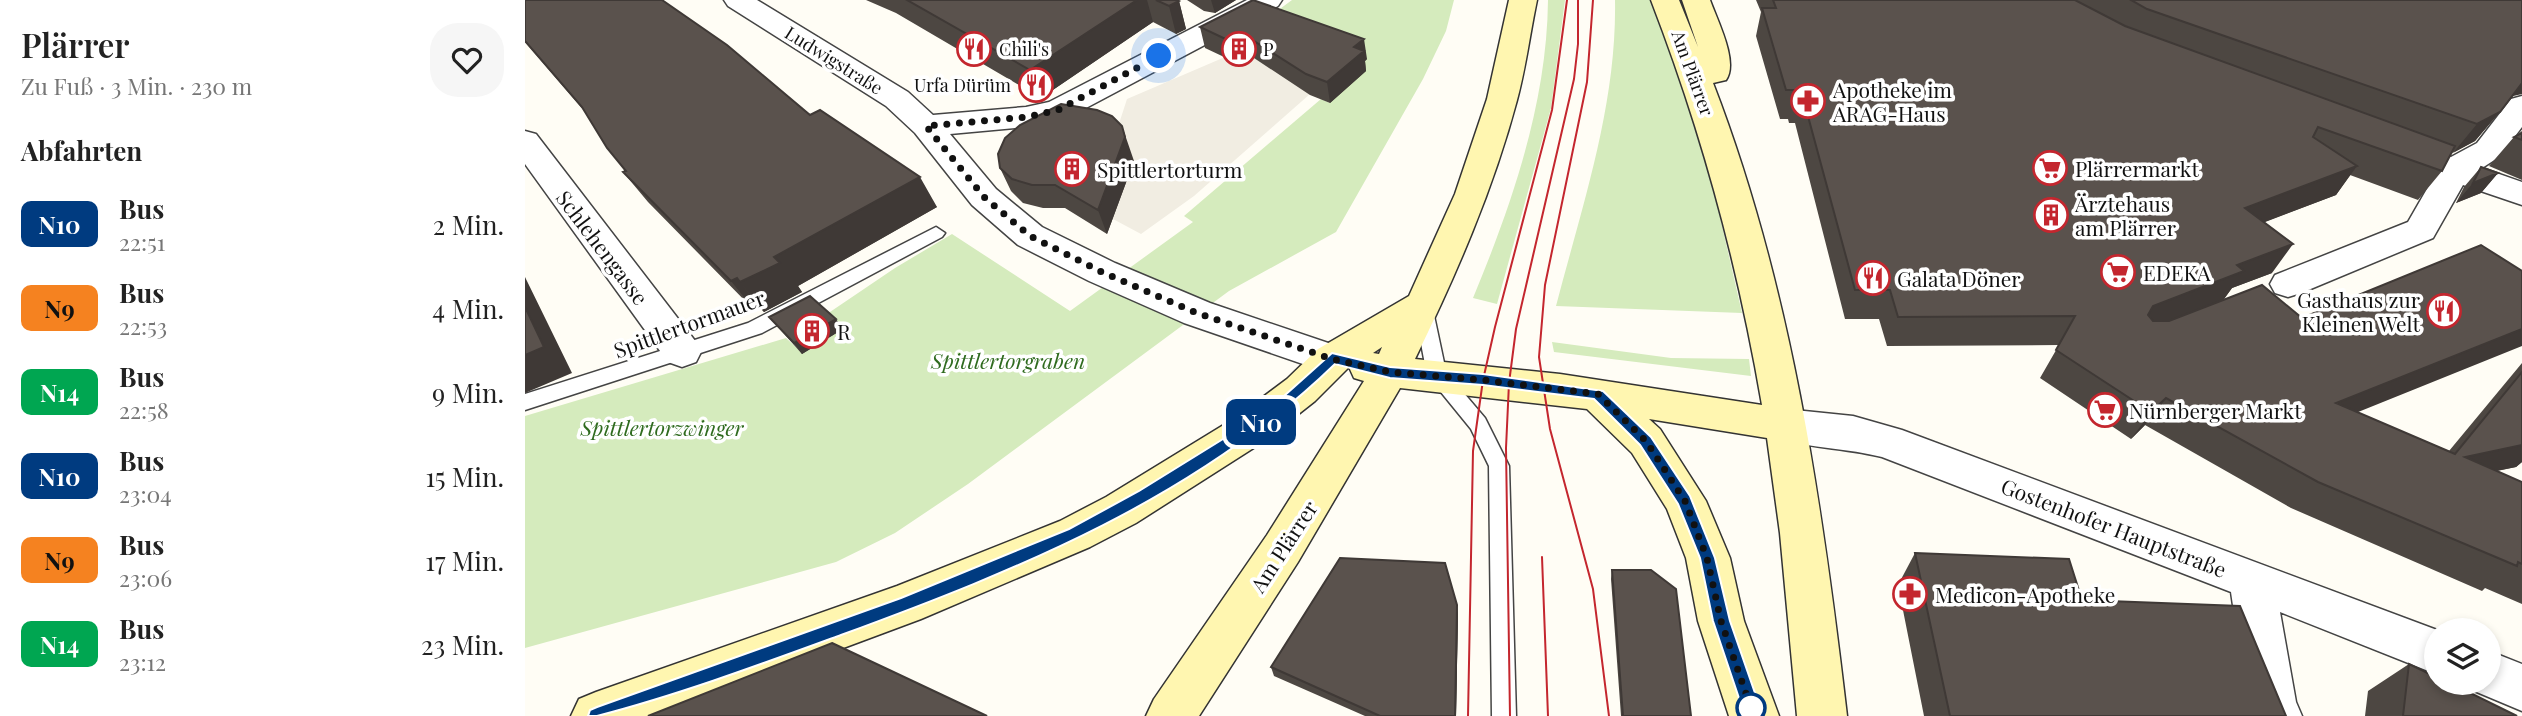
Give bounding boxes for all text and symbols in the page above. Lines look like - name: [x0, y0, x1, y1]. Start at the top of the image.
- street label: Ludwigstraße: [781, 20, 887, 100]
- text: Plärrer: [21, 22, 130, 66]
- button: heart: [430, 23, 504, 97]
- street label: Am Plärrer: [1666, 26, 1720, 119]
- restaurant icon: Chili's: [955, 30, 993, 68]
- building icon: P: [1220, 30, 1258, 68]
- place label: Chili's: [999, 37, 1049, 61]
- place label: P: [1263, 37, 1274, 61]
- your location: [1141, 38, 1176, 73]
- restaurant icon: Urfa Dürüm: [1017, 66, 1055, 104]
- text: Zu Fuß · 3 Min. · 230 m: [21, 70, 252, 101]
- place label: Urfa Dürüm: [914, 73, 1011, 97]
- place label: Apotheke im ARAG-Haus: [1832, 75, 1952, 127]
- pharmacy icon: Apotheke im ARAG-Haus: [1789, 82, 1827, 120]
- text: Abfahrten: [21, 133, 142, 168]
- supermarket icon: Plärrermarkt: [2031, 149, 2069, 187]
- building icon: Spittlertorturm: [1053, 150, 1091, 188]
- place label: Plärrermarkt: [2075, 154, 2199, 182]
- place label: Spittlertorturm: [1097, 155, 1243, 183]
- street label: Schlehengasse: [551, 184, 655, 310]
- place label: Ärztehaus am Plärrer: [2074, 189, 2177, 241]
- text: Bus: [119, 191, 164, 226]
- building icon: Ärztehaus am Plärrer: [2032, 196, 2070, 234]
- text: 2 Min.: [433, 207, 504, 242]
- text: N10: [39, 208, 81, 240]
- text: 22:51: [119, 226, 165, 257]
- supermarket icon: EDEKA: [2099, 253, 2137, 291]
- place label: EDEKA: [2143, 258, 2211, 286]
- restaurant icon: Galata Döner: [1854, 259, 1892, 297]
- place label: Galata Döner: [1897, 264, 2021, 292]
- text: Bus: [119, 275, 164, 310]
- street label: Spittlertormauer: [609, 282, 769, 363]
- place label: Gasthaus zur Kleinen Welt: [2297, 285, 2421, 337]
- text: 4 Min.: [432, 291, 504, 326]
- text: N9: [44, 292, 75, 324]
- restaurant icon: Gasthaus zur Kleinen Welt: [2425, 292, 2463, 330]
- text: 22:53: [119, 310, 167, 341]
- building icon: R: [793, 312, 831, 350]
- place label: R: [837, 317, 851, 345]
- park label: Spittlertorgraben: [930, 346, 1085, 374]
- text: Bus: [119, 359, 164, 394]
- text: 9 Min.: [432, 375, 504, 410]
- text: N14: [40, 376, 79, 408]
- supermarket icon: Nürnberger Markt: [2086, 391, 2124, 429]
- text: 22:58: [119, 394, 169, 425]
- place label: Nürnberger Markt: [2129, 396, 2302, 424]
- line badge: N10: [1221, 399, 1301, 445]
- text: N10: [1240, 406, 1282, 438]
- park label: Spittlertorzwinger: [579, 413, 745, 441]
- text: Bus: [119, 443, 164, 478]
- text: 15 Min.: [425, 459, 504, 494]
- text: N10: [39, 460, 81, 492]
- street label: Gostenhofer Hauptstraße: [1997, 471, 2231, 583]
- text: 23:04: [119, 478, 172, 509]
- street label: Am Plärrer: [1242, 494, 1323, 598]
- text: Bus: [119, 527, 164, 562]
- text: 17 Min.: [425, 543, 504, 578]
- text: N9: [44, 544, 75, 576]
- text: 23:06: [119, 562, 172, 593]
- pharmacy icon: Medicon-Apotheke: [1891, 575, 1929, 613]
- place label: Medicon-Apotheke: [1935, 580, 2115, 608]
- text: Bus: [119, 611, 164, 646]
- map controls: [2424, 618, 2501, 695]
- button: layers: [2424, 618, 2501, 695]
- text: 23 Min.: [421, 627, 504, 662]
- text: N14: [40, 628, 79, 660]
- text: 23:12: [119, 646, 166, 677]
- unlabelled marker: [1736, 693, 1766, 716]

